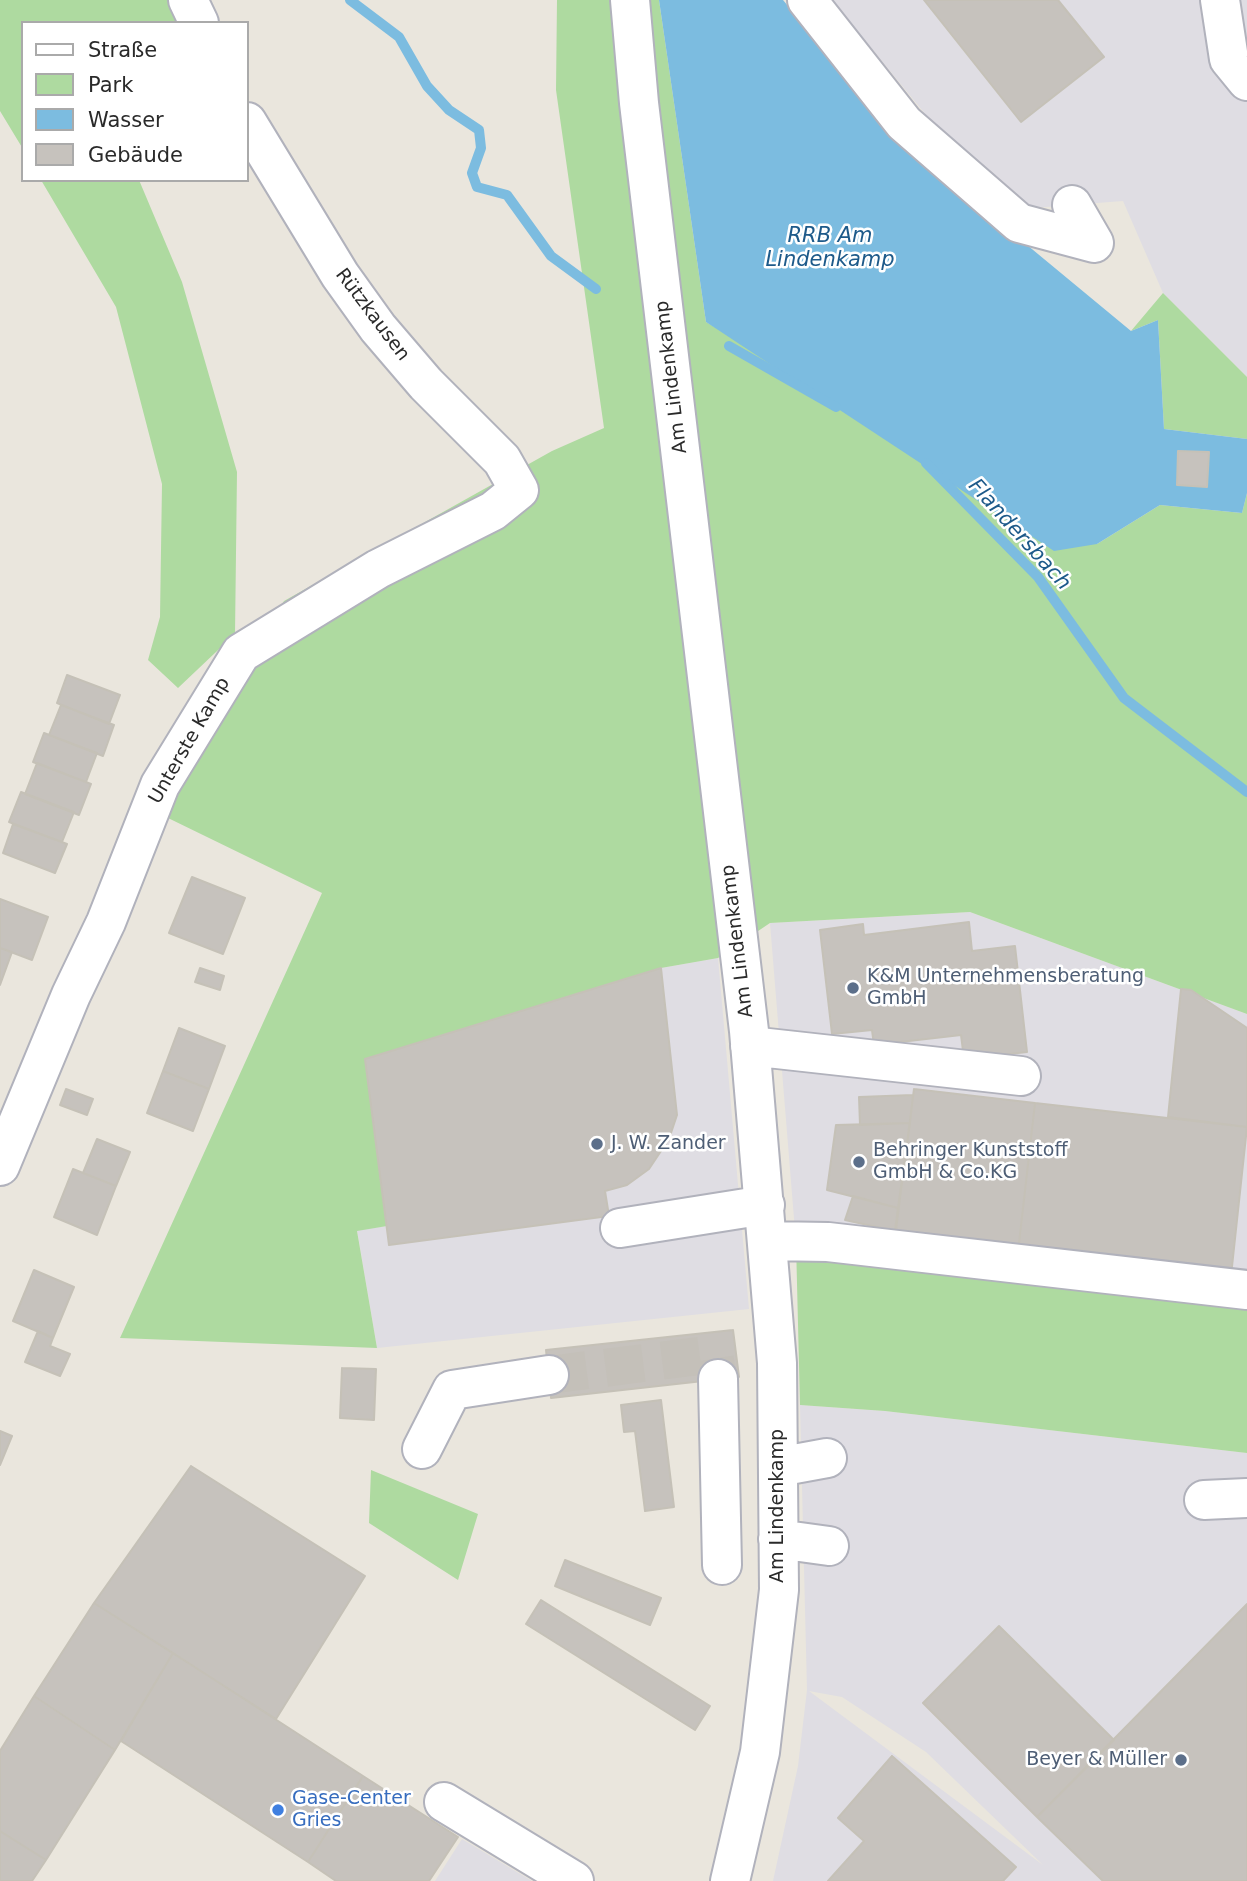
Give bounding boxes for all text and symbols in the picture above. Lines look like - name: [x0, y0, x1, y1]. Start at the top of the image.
- legend: [21, 21, 248, 182]
- text: Straße: [88, 38, 157, 62]
- text: Park: [88, 73, 133, 97]
- text: Wasser: [88, 108, 164, 132]
- text: Gebäude: [88, 143, 183, 167]
- water label: RRB Am Lindenkamp: [765, 224, 895, 274]
- street label: Rützkausen: [330, 264, 414, 366]
- street label: Am Lindenkamp: [651, 299, 693, 455]
- water label: Flandersbach: [962, 474, 1076, 596]
- street label: Unterste Kamp: [145, 674, 235, 808]
- street label: Am Lindenkamp: [717, 863, 759, 1019]
- place label: K&M Unternehmensberatung GmbH: [867, 966, 1144, 1010]
- marker: K&M Unternehmensberatung GmbH: [845, 980, 861, 996]
- place label: J. W. Zander: [611, 1133, 726, 1155]
- marker: J. W. Zander: [589, 1136, 605, 1152]
- place label: Behringer Kunststoff GmbH & Co.KG: [873, 1140, 1068, 1184]
- marker: Behringer Kunststoff GmbH & Co.KG: [851, 1154, 867, 1170]
- street label: Am Lindenkamp: [767, 1429, 789, 1583]
- place label: Beyer & Müller: [1026, 1749, 1167, 1771]
- marker: Beyer & Müller: [1173, 1752, 1189, 1768]
- place label: Gase-Center Gries: [292, 1788, 411, 1832]
- marker: Gase-Center Gries: [270, 1802, 286, 1818]

